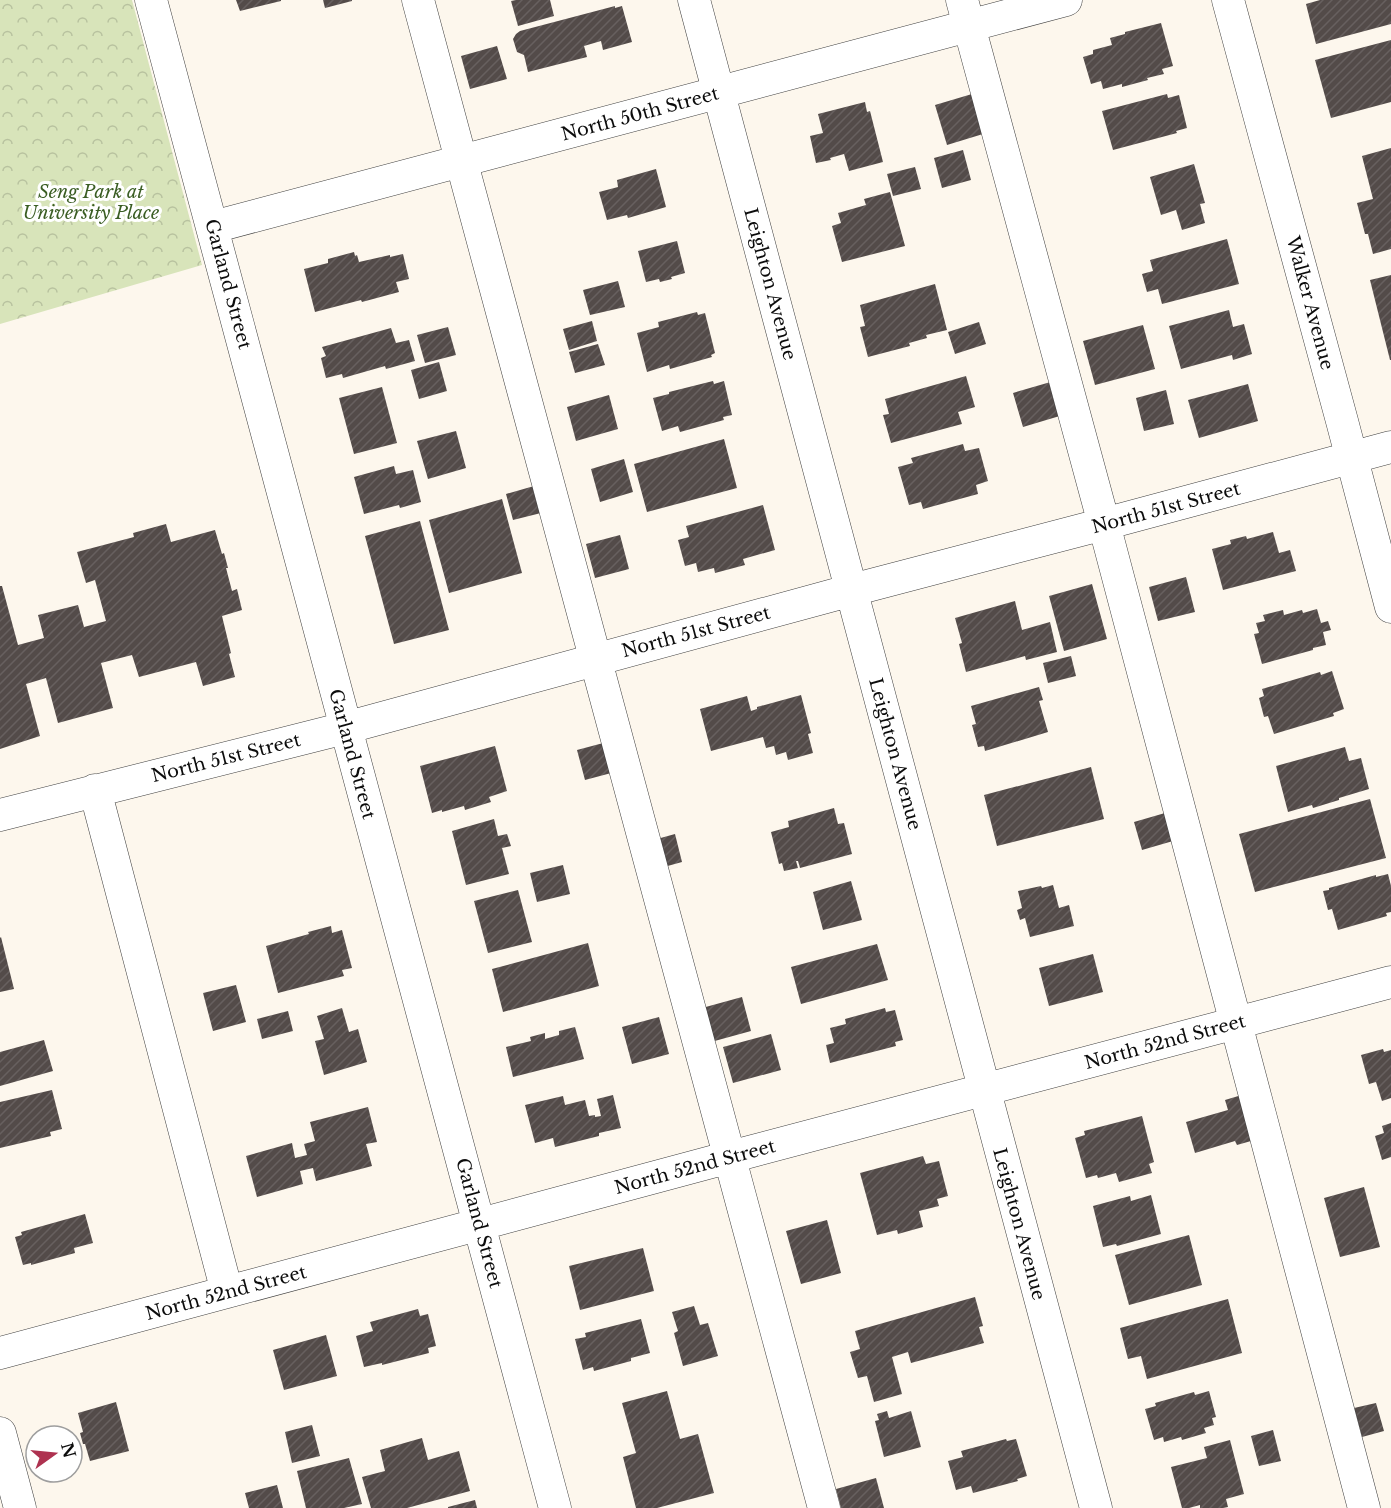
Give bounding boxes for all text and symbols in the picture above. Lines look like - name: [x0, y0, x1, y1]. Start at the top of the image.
- street label: North 50th Street: [559, 82, 721, 146]
- park label: Seng Park at University Place: [23, 181, 159, 224]
- street label: Leighton Avenue: [739, 205, 801, 363]
- street label: Garland Street: [200, 216, 256, 352]
- street label: Walker Avenue: [1281, 233, 1338, 372]
- street label: North 51st Street: [1089, 478, 1243, 538]
- street label: North 51st Street: [619, 602, 773, 662]
- street label: Leighton Avenue: [864, 675, 926, 833]
- street label: Garland Street: [324, 686, 380, 822]
- street label: North 51st Street: [149, 729, 303, 787]
- street label: North 52nd Street: [1082, 1010, 1248, 1074]
- street label: North 52nd Street: [612, 1135, 778, 1199]
- street label: Leighton Avenue: [988, 1145, 1050, 1303]
- street label: Garland Street: [451, 1155, 507, 1291]
- street label: North 52nd Street: [143, 1261, 309, 1325]
- north arrow: [24, 1424, 84, 1484]
- text: N: [57, 1440, 80, 1460]

